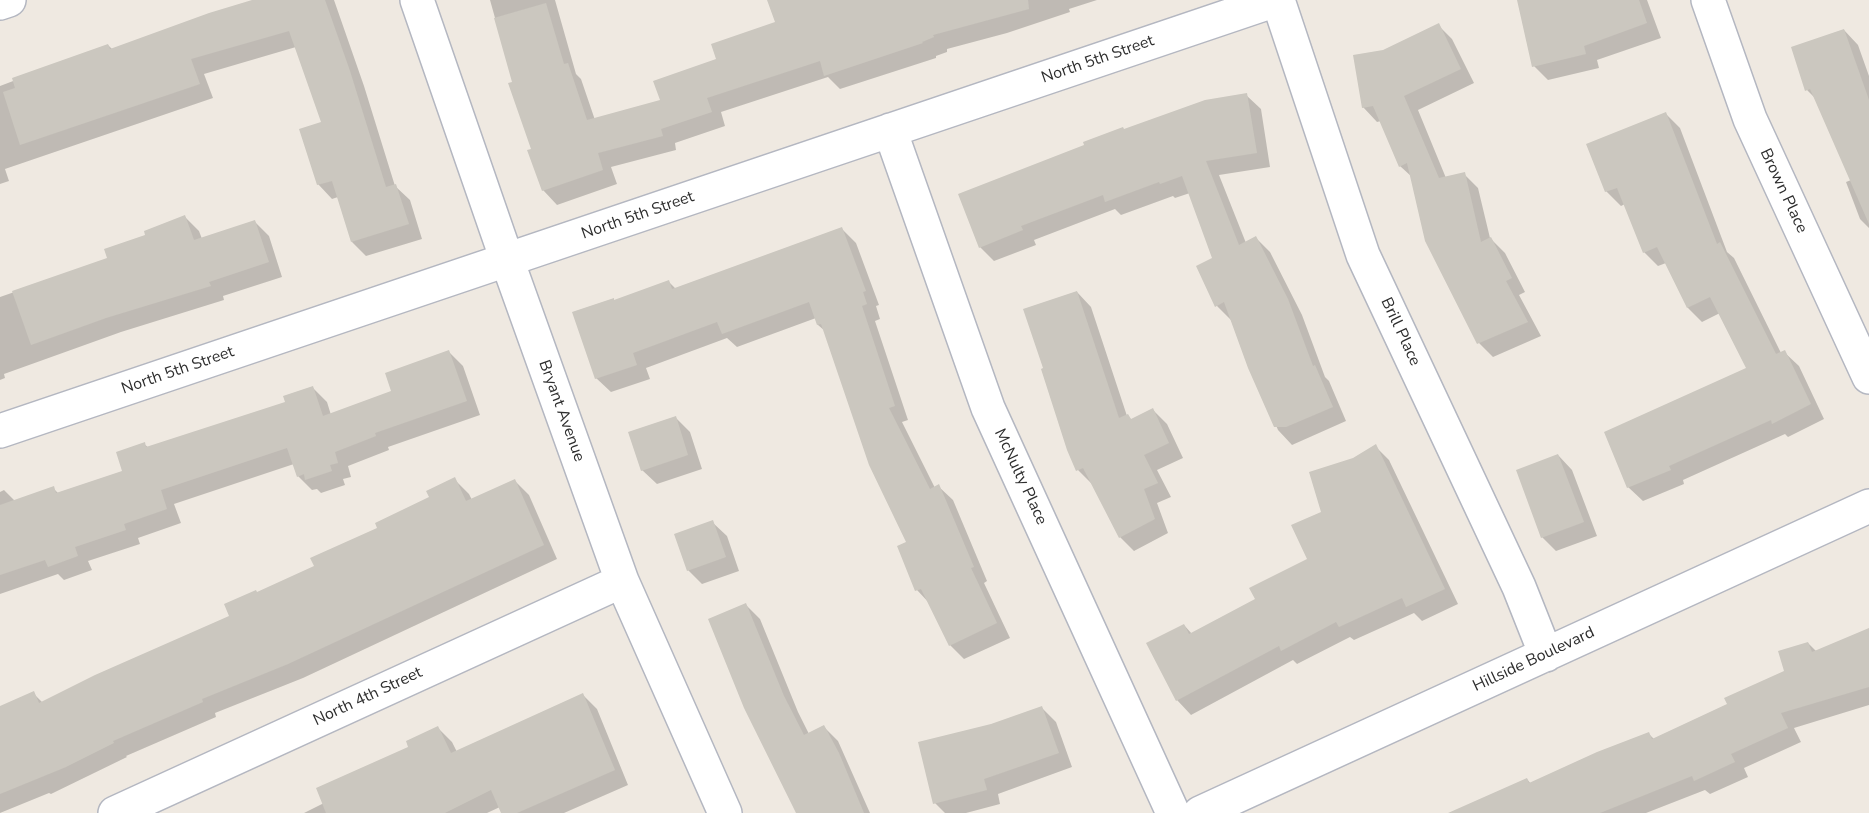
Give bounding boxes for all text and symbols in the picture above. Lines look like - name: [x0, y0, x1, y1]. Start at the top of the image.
- street label: North 5th Street: [1039, 32, 1157, 88]
- street label: Brown Place: [1755, 146, 1811, 236]
- street label: North 5th Street: [579, 188, 697, 244]
- street label: Brill Place: [1376, 295, 1424, 369]
- street label: North 5th Street: [119, 343, 237, 399]
- street label: Bryant Avenue: [534, 358, 588, 464]
- street label: McNulty Place: [989, 426, 1051, 528]
- street label: Hillside Boulevard: [1470, 623, 1598, 697]
- street label: North 4th Street: [311, 663, 425, 731]

